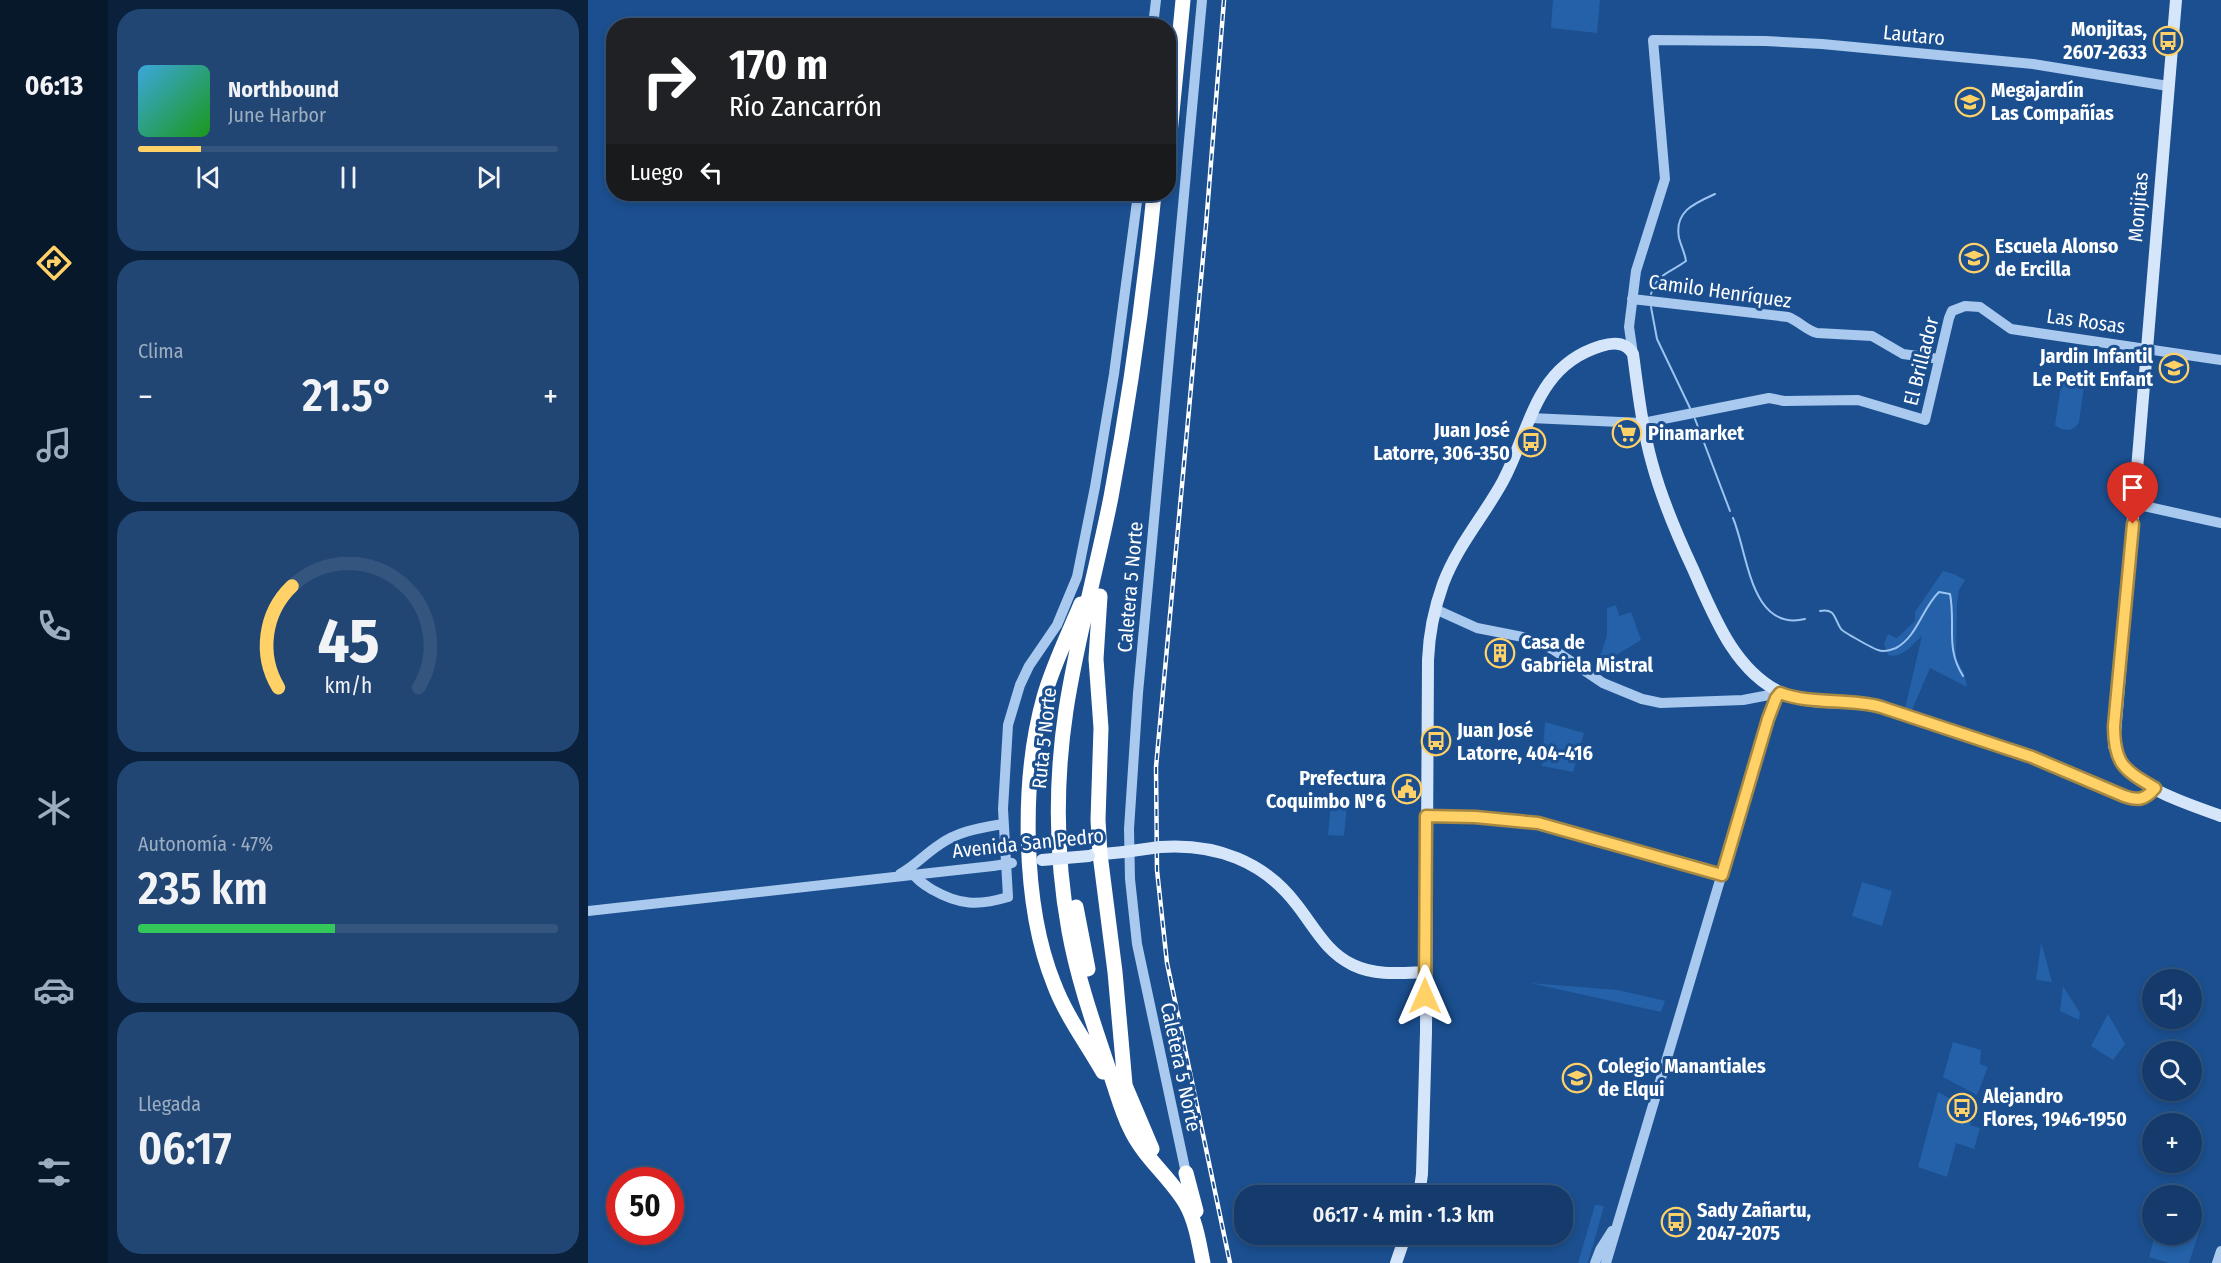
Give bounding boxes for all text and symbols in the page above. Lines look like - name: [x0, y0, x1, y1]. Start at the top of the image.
- place label: Monjitas, 2607-2633: [2062, 17, 2147, 64]
- street label: Lautaro: [1882, 20, 1946, 50]
- bus stop icon: Monjitas, 2607-2633: [2152, 25, 2184, 57]
- text: 170 m: [729, 40, 828, 90]
- icon: right: [630, 42, 708, 120]
- text: 06:13: [25, 70, 83, 102]
- text: Northbound: [228, 76, 339, 103]
- place label: Megajardín Las Compañías: [1991, 78, 2114, 125]
- school or university icon: Megajardín Las Compañías: [1954, 86, 1986, 118]
- text: Río Zancarrón: [729, 91, 882, 123]
- text: June Harbor: [228, 103, 326, 127]
- icon: left: [695, 156, 728, 189]
- text: Luego: [630, 159, 683, 186]
- icon: previous: [192, 161, 225, 194]
- icon: pause: [332, 161, 365, 194]
- icon: next: [472, 161, 505, 194]
- street label: Monjitas: [2123, 171, 2153, 243]
- place label: Escuela Alonso de Ercilla: [1995, 234, 2119, 281]
- icon: directions: [33, 242, 75, 284]
- school or university icon: Escuela Alonso de Ercilla: [1958, 242, 1990, 274]
- street label: Camilo Henríquez: [1647, 269, 1793, 313]
- street label: Las Rosas: [2045, 304, 2127, 338]
- street label: El Brillador: [1898, 314, 1944, 408]
- text: Clima: [138, 339, 183, 363]
- place label: Jardin Infantil Le Petit Enfant: [2033, 344, 2154, 391]
- school or university icon: Jardin Infantil Le Petit Enfant: [2158, 352, 2190, 384]
- text: 21.5°: [302, 369, 394, 423]
- text: −: [138, 377, 153, 417]
- text: +: [543, 377, 558, 417]
- supermarket icon: Pinamarket: [1611, 417, 1643, 449]
- place label: Juan José Latorre, 306-350: [1373, 418, 1510, 465]
- place label: Pinamarket: [1648, 421, 1745, 445]
- icon: music: [33, 424, 75, 466]
- bus stop icon: Juan José Latorre, 306-350: [1515, 426, 1547, 458]
- pin: [2107, 462, 2158, 524]
- icon: arrive: [2116, 471, 2149, 504]
- street label: Caletera 5 Norte: [1112, 521, 1148, 653]
- icon: phone: [33, 605, 75, 647]
- text: 45: [317, 605, 379, 680]
- place label: Casa de Gabriela Mistral: [1521, 630, 1654, 677]
- building icon: Casa de Gabriela Mistral: [1484, 637, 1516, 669]
- text: km/h: [324, 674, 372, 700]
- street label: Ruta 5 Norte: [1027, 686, 1061, 790]
- place label: Juan José Latorre, 404-416: [1456, 718, 1593, 765]
- bus stop icon: Juan José Latorre, 404-416: [1420, 725, 1452, 757]
- place label: Prefectura Coquimbo N°6: [1266, 766, 1386, 813]
- public building icon: Prefectura Coquimbo N°6: [1391, 773, 1423, 805]
- icon: climate: [33, 787, 75, 829]
- street label: Avenida San Pedro: [951, 823, 1105, 863]
- text: Autonomía · 47%: [138, 832, 273, 856]
- text: 235 km: [138, 862, 268, 916]
- position arrow: [1393, 964, 1457, 1028]
- icon: car: [33, 969, 75, 1011]
- map controls: [2142, 969, 2202, 1245]
- button: sound: [2142, 969, 2202, 1029]
- street label: Caletera 5 Norte: [1156, 1000, 1206, 1134]
- button: search: [2142, 1041, 2202, 1101]
- place label: Colegio Manantiales de Elqui: [1598, 1054, 1766, 1101]
- school or university icon: Colegio Manantiales de Elqui: [1561, 1062, 1593, 1094]
- place label: Alejandro Flores, 1946-1950: [1982, 1084, 2127, 1131]
- text: Llegada: [138, 1092, 201, 1116]
- bus stop icon: Alejandro Flores, 1946-1950: [1946, 1092, 1978, 1124]
- button: +: [2142, 1113, 2202, 1173]
- text: 06:17: [138, 1122, 232, 1176]
- icon: filters: [33, 1151, 75, 1193]
- speed limit sign: 50: [606, 1167, 684, 1245]
- button: −: [2142, 1185, 2202, 1245]
- place label: Sady Zañartu, 2047-2075: [1696, 1198, 1811, 1245]
- text: 06:17 · 4 min · 1.3 km: [1313, 1201, 1494, 1228]
- bus stop icon: Sady Zañartu, 2047-2075: [1660, 1206, 1692, 1238]

